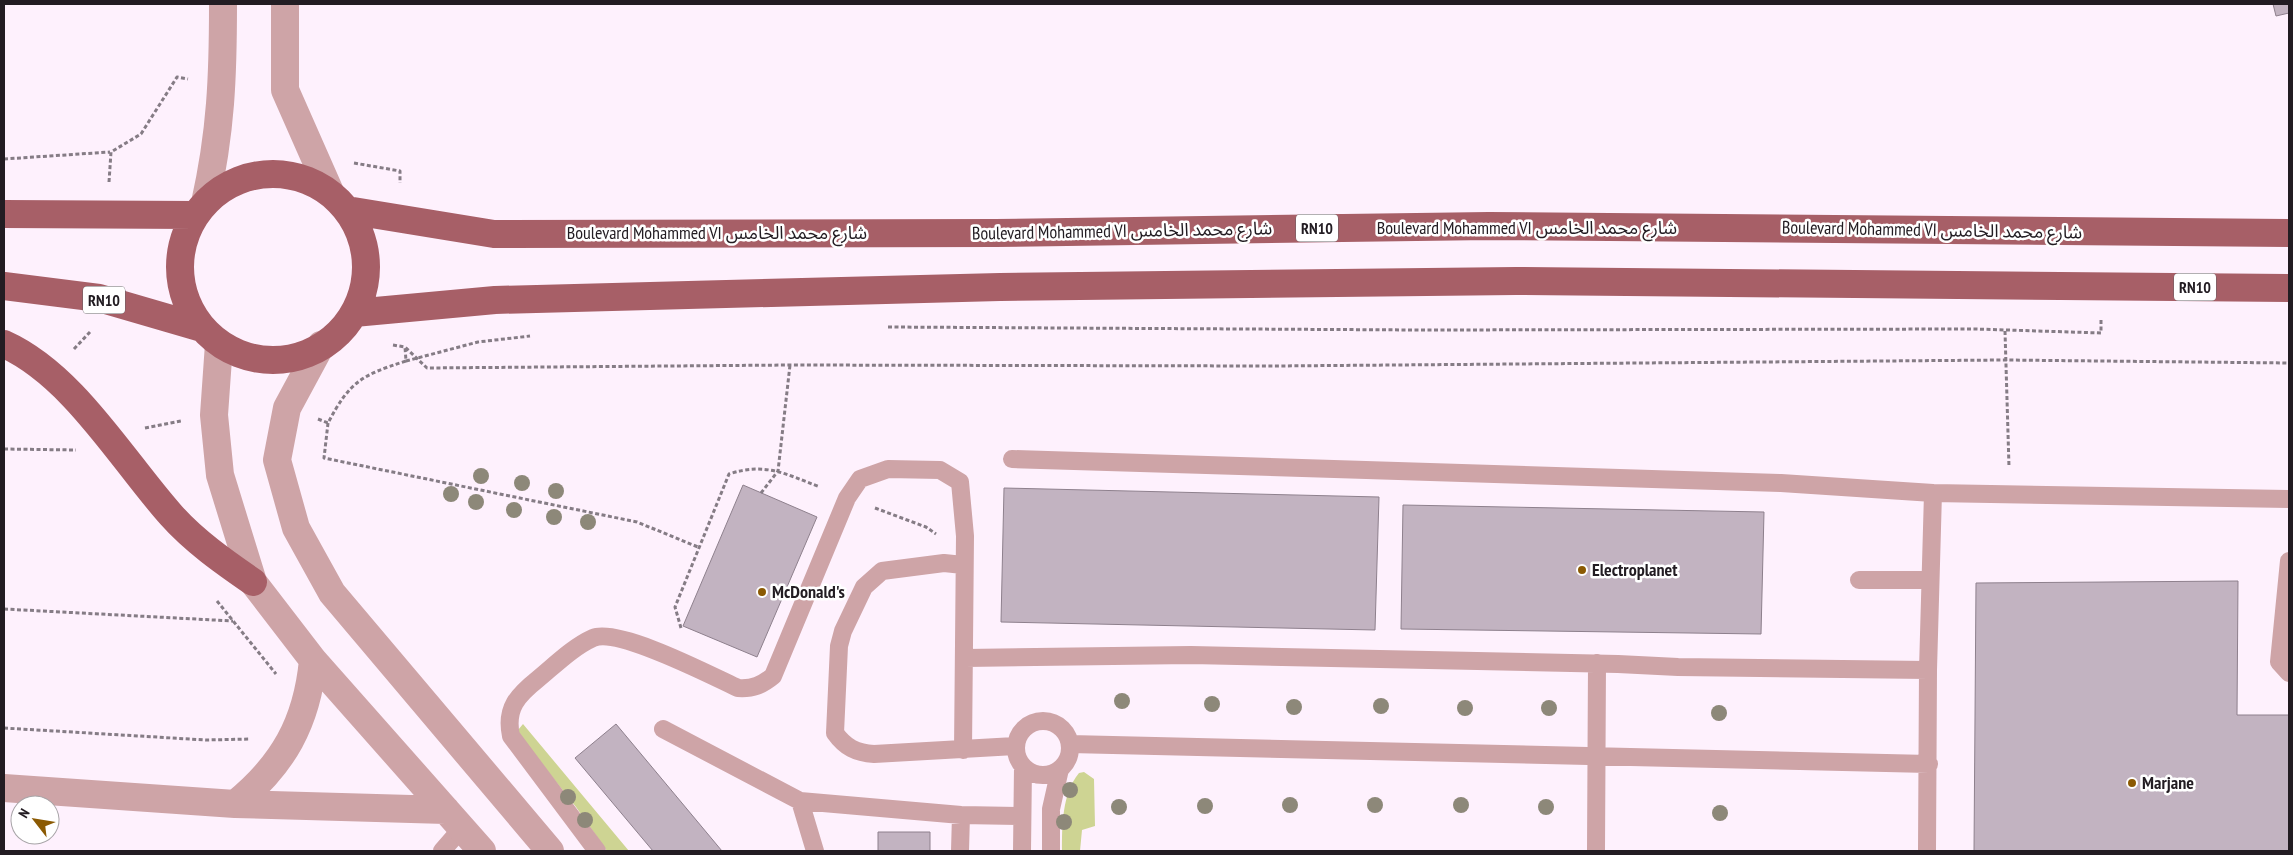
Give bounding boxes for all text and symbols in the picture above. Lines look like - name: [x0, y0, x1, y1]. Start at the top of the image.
- road number: RN10: [1296, 214, 1338, 242]
- street label: Boulevard Mohammed VI شارع محمد الخامس: [1782, 215, 2082, 247]
- street label: Boulevard Mohammed VI شارع محمد الخامس: [972, 216, 1272, 248]
- street label: Boulevard Mohammed VI شارع محمد الخامس: [1377, 216, 1677, 242]
- street label: Boulevard Mohammed VI شارع محمد الخامس: [567, 221, 867, 247]
- road number: RN10: [2174, 274, 2216, 300]
- road number: RN10: [83, 286, 125, 314]
- place label: Electroplanet: [1592, 558, 1678, 581]
- marker: Electroplanet: [1576, 564, 1588, 576]
- place label: McDonald's: [772, 580, 845, 603]
- marker: McDonald's: [756, 586, 768, 598]
- place label: Marjane: [2142, 771, 2194, 794]
- marker: Marjane: [2126, 777, 2138, 789]
- north arrow: [10, 795, 60, 845]
- text: N: [14, 805, 34, 821]

